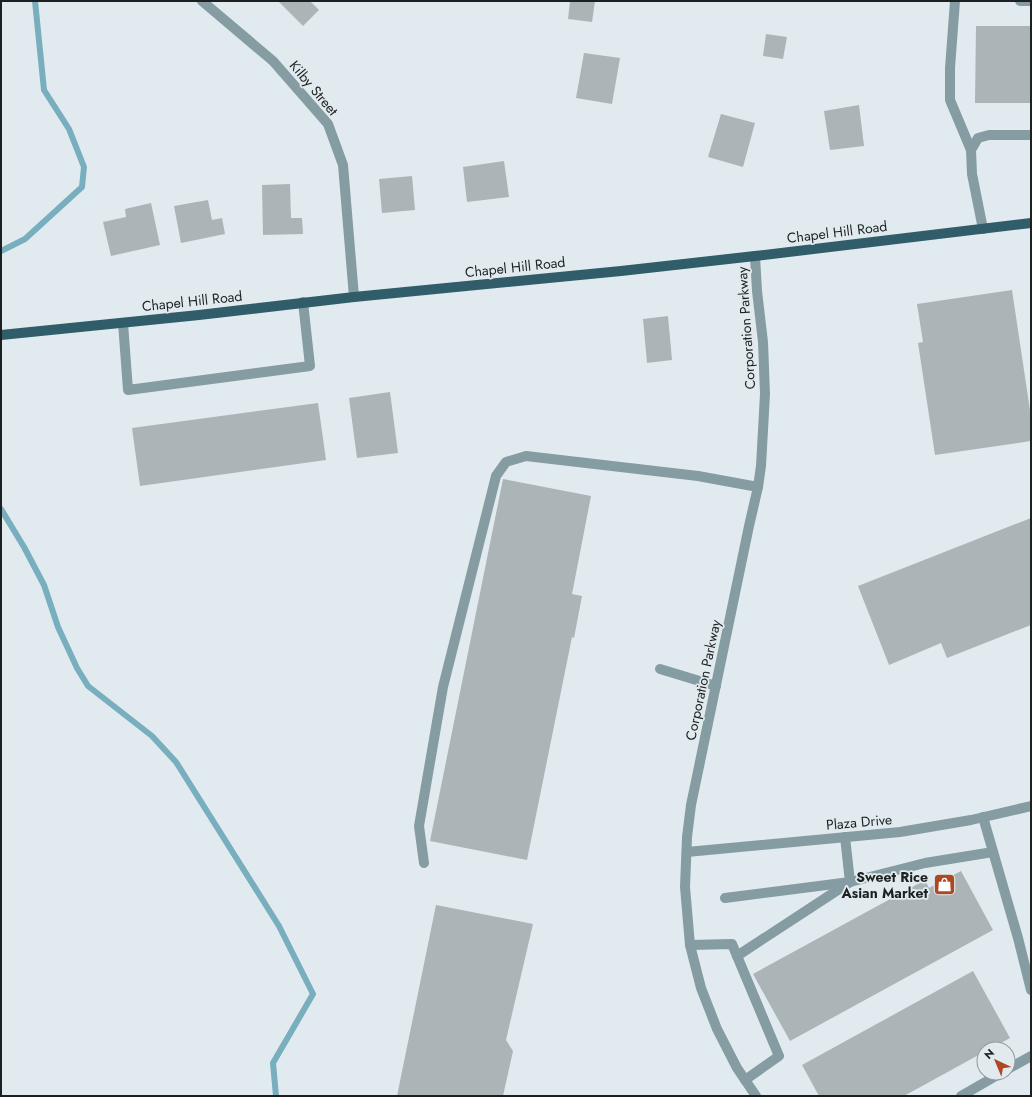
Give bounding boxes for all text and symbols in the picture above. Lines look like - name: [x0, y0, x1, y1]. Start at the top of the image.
- street label: Kilby Street: [285, 56, 343, 120]
- street label: Chapel Hill Road: [786, 216, 888, 248]
- street label: Chapel Hill Road: [464, 252, 566, 282]
- street label: Corporation Parkway: [732, 265, 760, 390]
- street label: Chapel Hill Road: [141, 286, 243, 316]
- street label: Corporation Parkway: [680, 617, 726, 742]
- street label: Plaza Drive: [825, 809, 893, 835]
- place label: Sweet Rice Asian Market: [841, 867, 929, 903]
- shop icon: Sweet Rice Asian Market: [931, 872, 957, 898]
- north arrow: [976, 1041, 1016, 1081]
- text: N: [980, 1045, 998, 1063]

